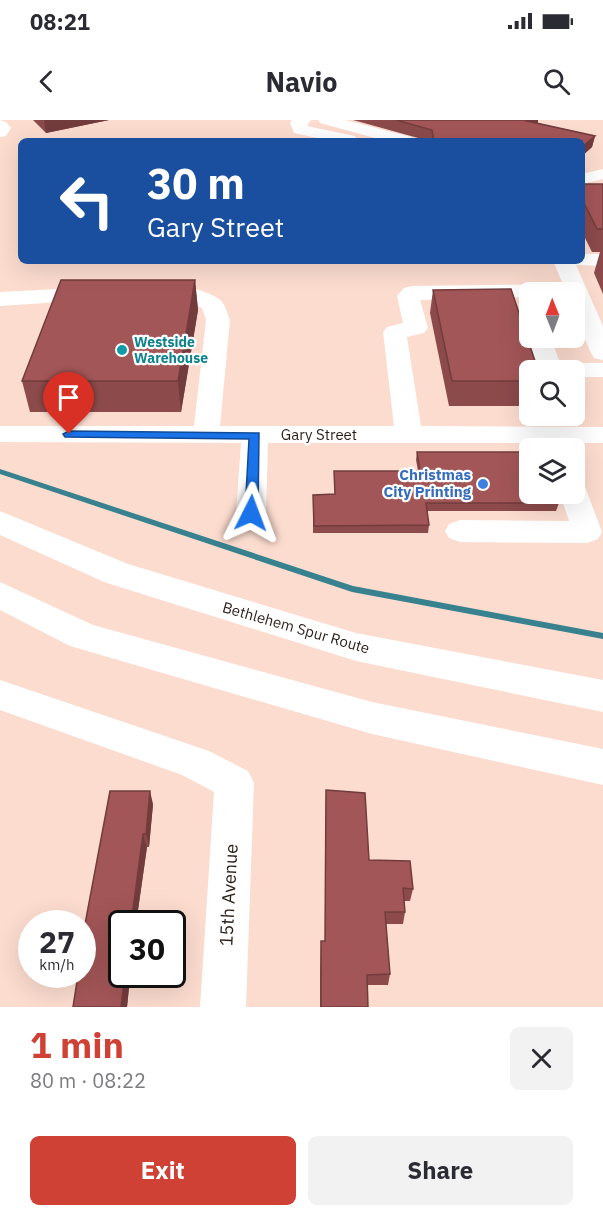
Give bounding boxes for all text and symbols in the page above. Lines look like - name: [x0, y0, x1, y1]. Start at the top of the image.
- text: 08:21: [30, 7, 90, 36]
- text: Navio: [265, 64, 338, 99]
- icon: back: [30, 65, 63, 98]
- icon: search: [540, 65, 573, 98]
- text: 30 m: [147, 156, 245, 211]
- icon: left: [48, 162, 126, 240]
- text: Gary Street: [147, 209, 284, 244]
- north arrow: [519, 282, 585, 348]
- map controls: [519, 282, 585, 504]
- place label: Westside Warehouse: [134, 333, 208, 367]
- marker: Westside Warehouse: [115, 343, 129, 357]
- button: search: [519, 360, 585, 426]
- pin: [43, 372, 94, 434]
- icon: arrive: [52, 381, 85, 414]
- street label: Gary Street: [281, 425, 357, 444]
- button: layers: [519, 438, 585, 504]
- place label: Christmas City Printing: [383, 465, 472, 501]
- marker: Christmas City Printing: [476, 477, 490, 491]
- position arrow: [219, 481, 283, 545]
- street label: Bethlehem Spur Route: [220, 597, 372, 658]
- street label: 15th Avenue: [214, 843, 243, 947]
- speed limit sign: 30: [108, 910, 186, 988]
- text: 27: [39, 922, 75, 961]
- text: km/h: [39, 955, 75, 974]
- text: 1 min: [30, 1021, 124, 1068]
- button: close: [510, 1027, 573, 1090]
- text: 80 m · 08:22: [30, 1067, 146, 1094]
- button: Exit: [30, 1136, 296, 1205]
- button: Share: [308, 1136, 573, 1205]

